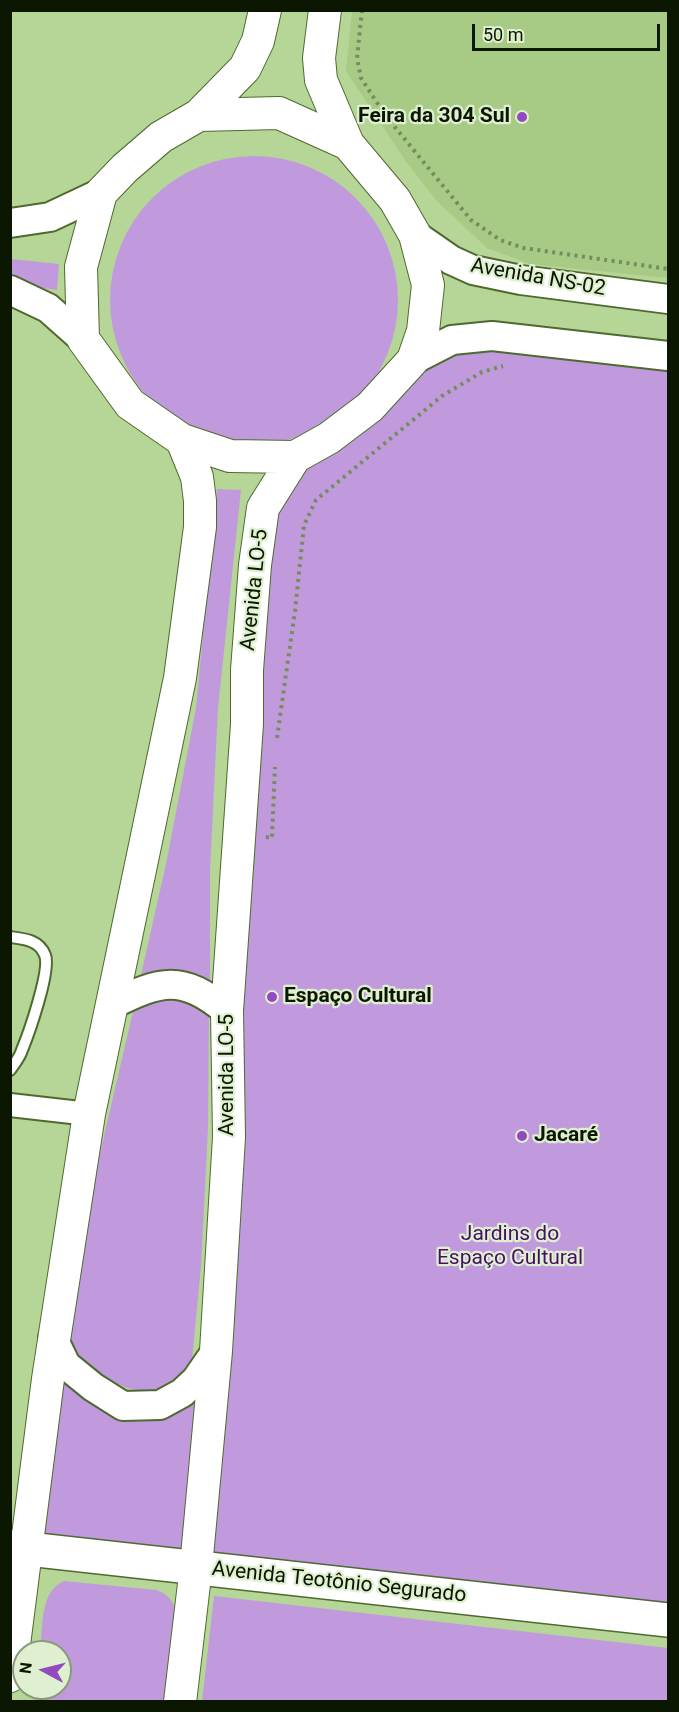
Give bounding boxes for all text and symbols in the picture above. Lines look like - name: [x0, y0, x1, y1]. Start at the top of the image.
- scale bar: [475, 12, 662, 50]
- text: 50 m: [483, 24, 523, 45]
- place label: Feira da 304 Sul: [358, 104, 510, 130]
- marker: Feira da 304 Sul: [515, 110, 529, 124]
- street label: Avenida NS-02: [469, 254, 607, 302]
- street label: Avenida LO-5: [236, 528, 274, 652]
- place label: Espaço Cultural: [284, 984, 432, 1010]
- marker: Espaço Cultural: [265, 990, 279, 1004]
- street label: Avenida LO-5: [215, 1014, 241, 1136]
- place label: Jacaré: [534, 1123, 598, 1149]
- marker: Jacaré: [515, 1129, 529, 1143]
- park label: Jardins do Espaço Cultural: [437, 1222, 583, 1272]
- street label: Avenida Teotônio Segurado: [211, 1557, 467, 1609]
- north arrow: [12, 1640, 72, 1700]
- text: N: [16, 1661, 36, 1675]

